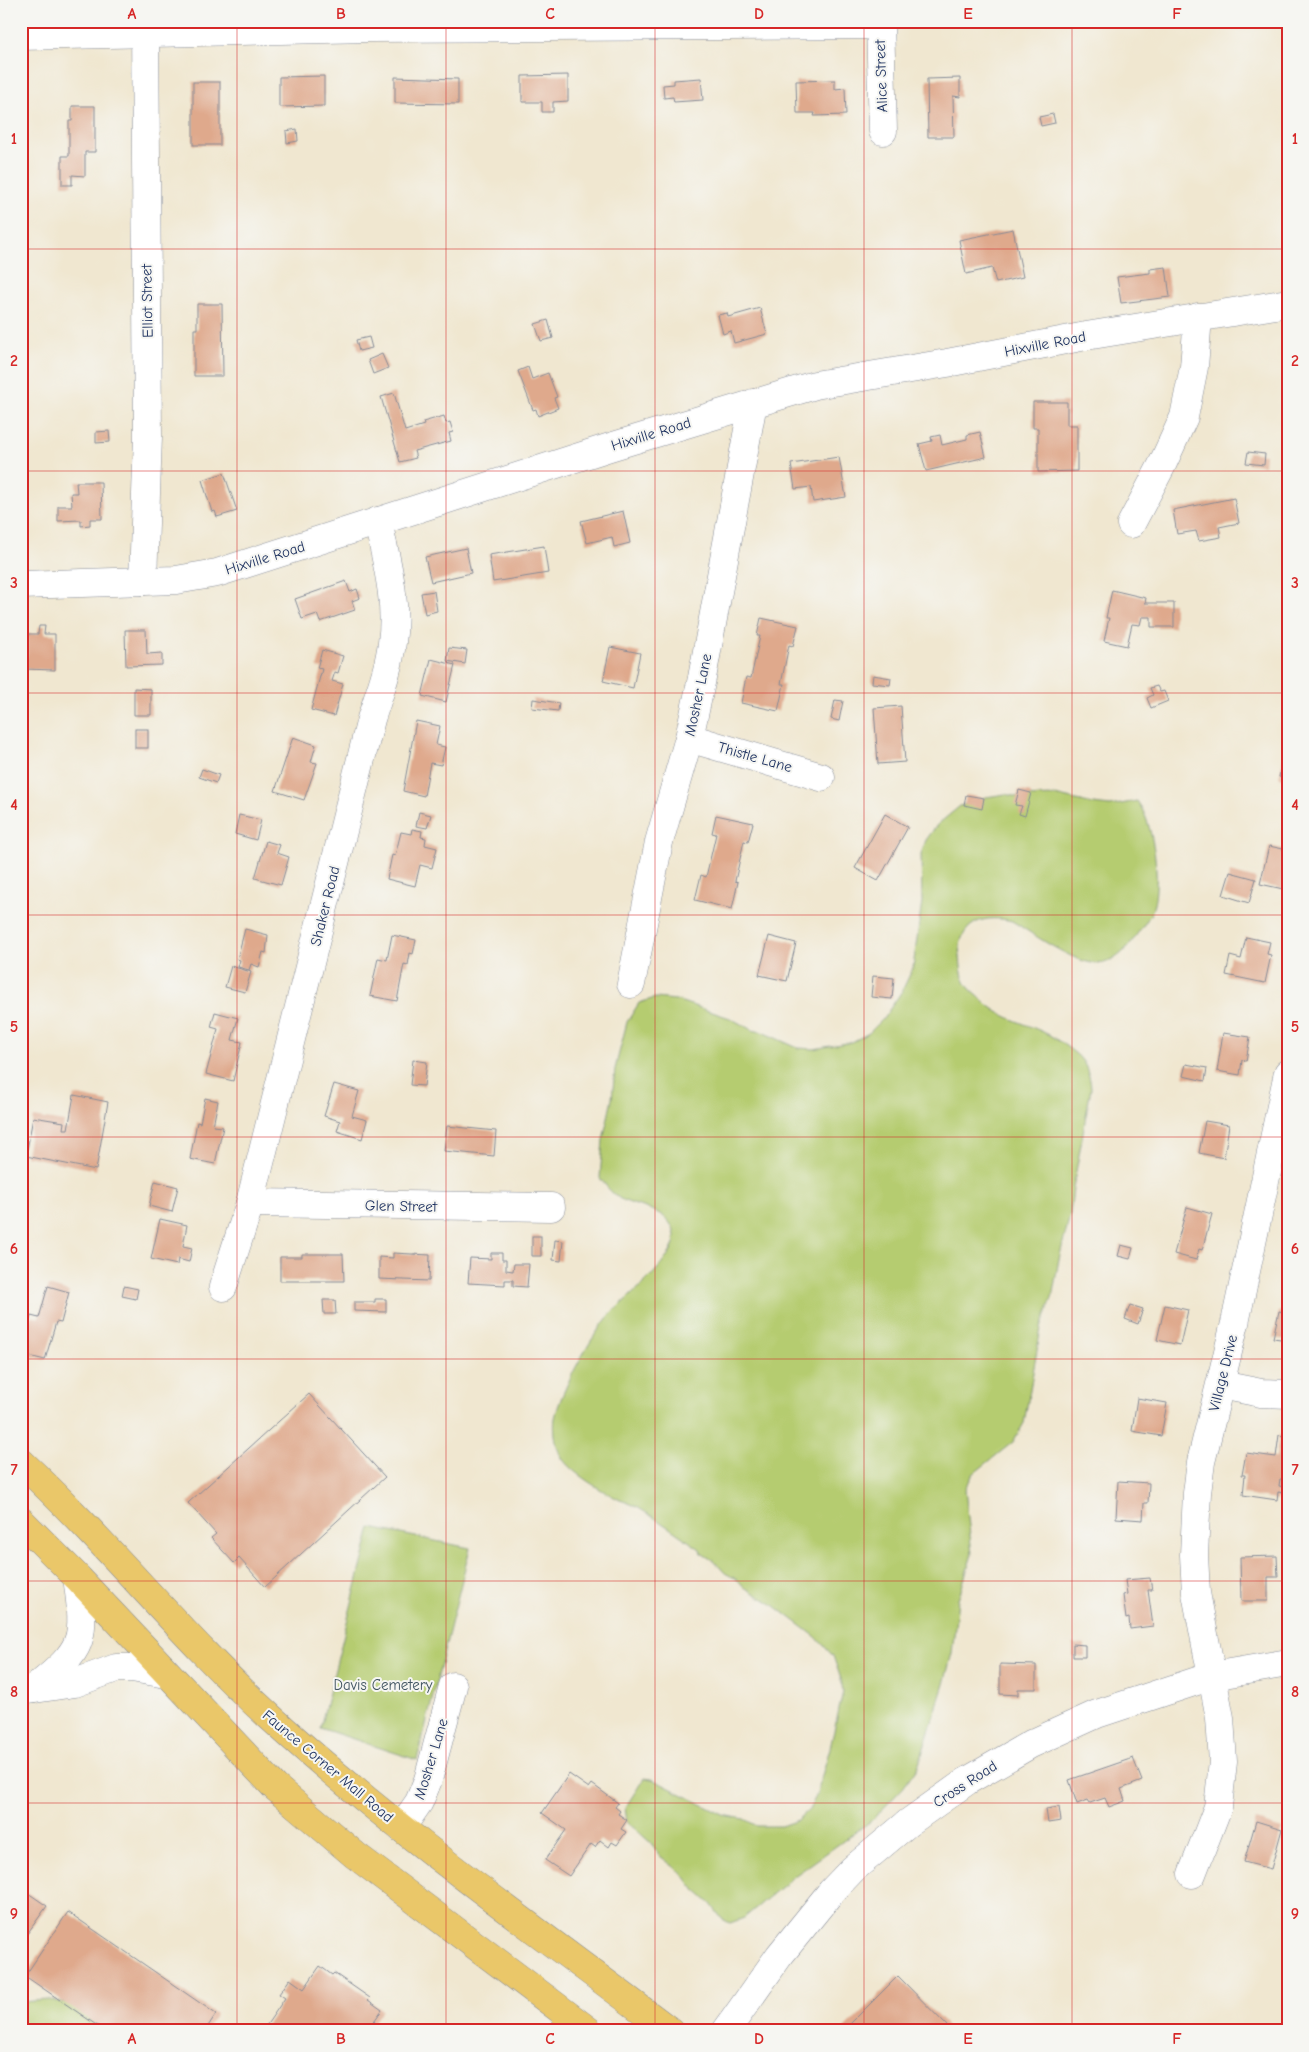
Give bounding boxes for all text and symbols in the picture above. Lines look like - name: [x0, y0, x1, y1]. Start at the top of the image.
- text: A: [128, 5, 137, 23]
- text: B: [336, 5, 346, 23]
- text: C: [545, 5, 555, 23]
- text: D: [754, 5, 764, 23]
- text: E: [963, 5, 973, 23]
- text: F: [1172, 5, 1182, 23]
- street label: Alice Street: [871, 39, 891, 113]
- text: 1: [11, 130, 17, 148]
- text: 1: [1292, 130, 1298, 148]
- street label: Elliot Street: [137, 263, 157, 338]
- street label: Hixville Road: [1003, 327, 1087, 361]
- text: 2: [10, 352, 18, 370]
- text: 2: [1291, 352, 1299, 370]
- street label: Hixville Road: [609, 413, 693, 455]
- street label: Hixville Road: [223, 537, 307, 579]
- text: 3: [10, 574, 18, 592]
- text: 3: [1291, 574, 1299, 592]
- street label: Mosher Lane: [680, 652, 716, 738]
- street label: Thistle Lane: [716, 738, 795, 776]
- text: 4: [10, 796, 18, 814]
- text: 4: [1291, 796, 1299, 814]
- street label: Shaker Road: [306, 864, 344, 948]
- text: 5: [10, 1018, 18, 1036]
- text: 5: [1291, 1018, 1299, 1036]
- street label: Glen Street: [365, 1196, 438, 1216]
- text: 6: [10, 1240, 18, 1258]
- text: 6: [1291, 1240, 1299, 1258]
- street label: Village Drive: [1205, 1332, 1241, 1413]
- text: 7: [10, 1461, 18, 1479]
- text: 7: [1291, 1461, 1299, 1479]
- park label: Davis Cemetery: [334, 1676, 433, 1694]
- text: 8: [10, 1683, 18, 1701]
- text: 8: [1291, 1683, 1299, 1701]
- street label: Faunce Corner Mall Road: [259, 1706, 397, 1826]
- street label: Mosher Lane: [410, 1716, 452, 1802]
- street label: Cross Road: [930, 1757, 1000, 1811]
- text: 9: [10, 1905, 18, 1923]
- text: 9: [1291, 1905, 1299, 1923]
- text: A: [128, 2030, 137, 2048]
- text: B: [336, 2030, 346, 2048]
- text: C: [545, 2030, 555, 2048]
- text: D: [754, 2030, 764, 2048]
- text: E: [963, 2030, 973, 2048]
- text: F: [1172, 2030, 1182, 2048]

